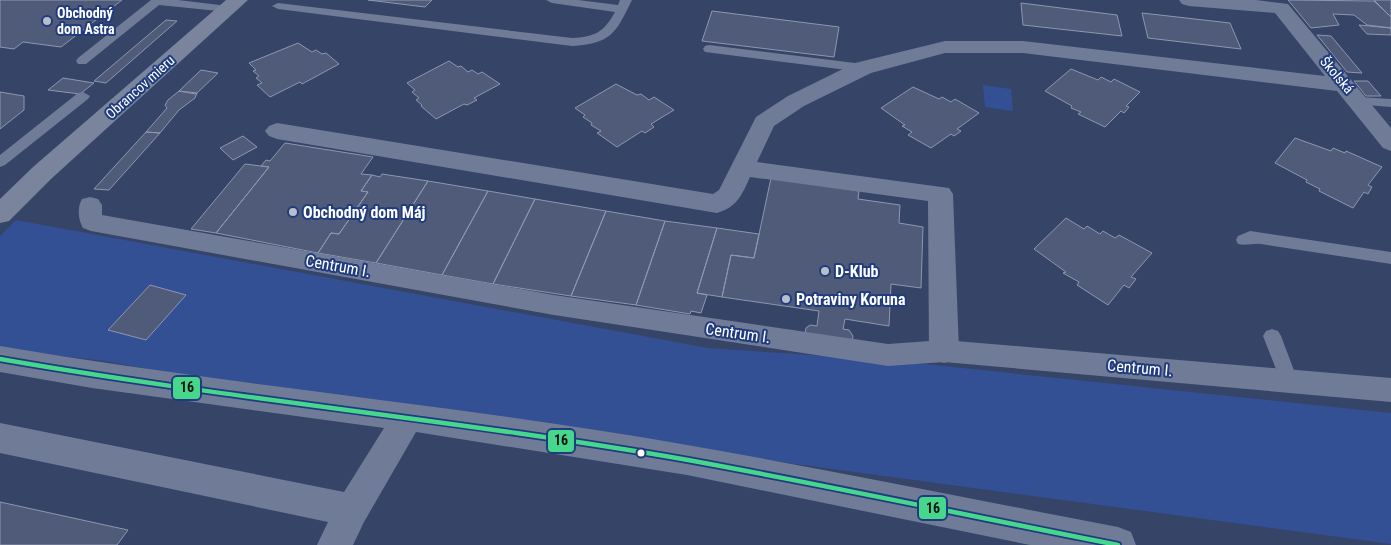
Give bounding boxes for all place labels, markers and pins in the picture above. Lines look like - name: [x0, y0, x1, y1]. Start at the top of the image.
- place label: Obchodný dom Astra: [57, 5, 115, 37]
- marker: Obchodný dom Astra: [41, 15, 53, 27]
- place label: Obchodný dom Máj: [303, 203, 426, 222]
- marker: Obchodný dom Máj: [287, 206, 299, 218]
- place label: D-Klub: [835, 262, 879, 281]
- marker: D-Klub: [819, 265, 831, 277]
- place label: Potraviny Koruna: [796, 290, 906, 309]
- marker: Potraviny Koruna: [780, 293, 792, 305]
- unlabelled marker: [636, 448, 646, 458]

